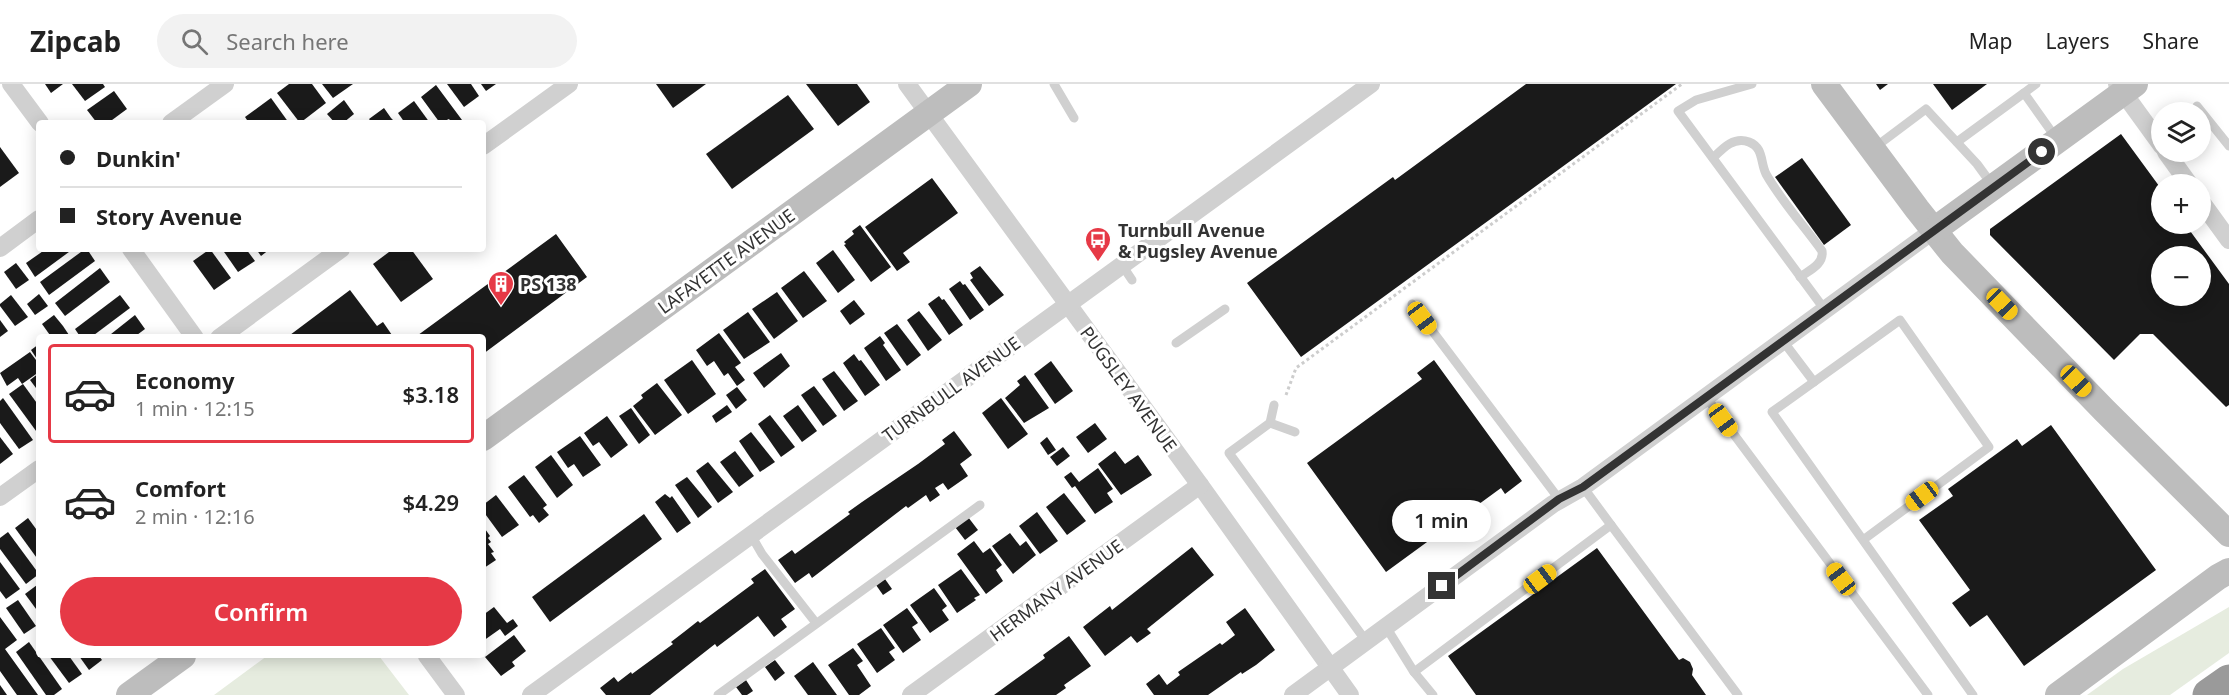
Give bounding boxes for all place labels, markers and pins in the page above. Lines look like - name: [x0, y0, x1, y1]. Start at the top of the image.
- place label: Turnbull Avenue & Pugsley Avenue: [1118, 218, 1278, 263]
- bus stop icon: Turnbull Avenue & Pugsley Avenue: [1083, 225, 1113, 263]
- building icon: PS 138: [486, 269, 516, 307]
- place label: PS 138: [520, 272, 577, 296]

